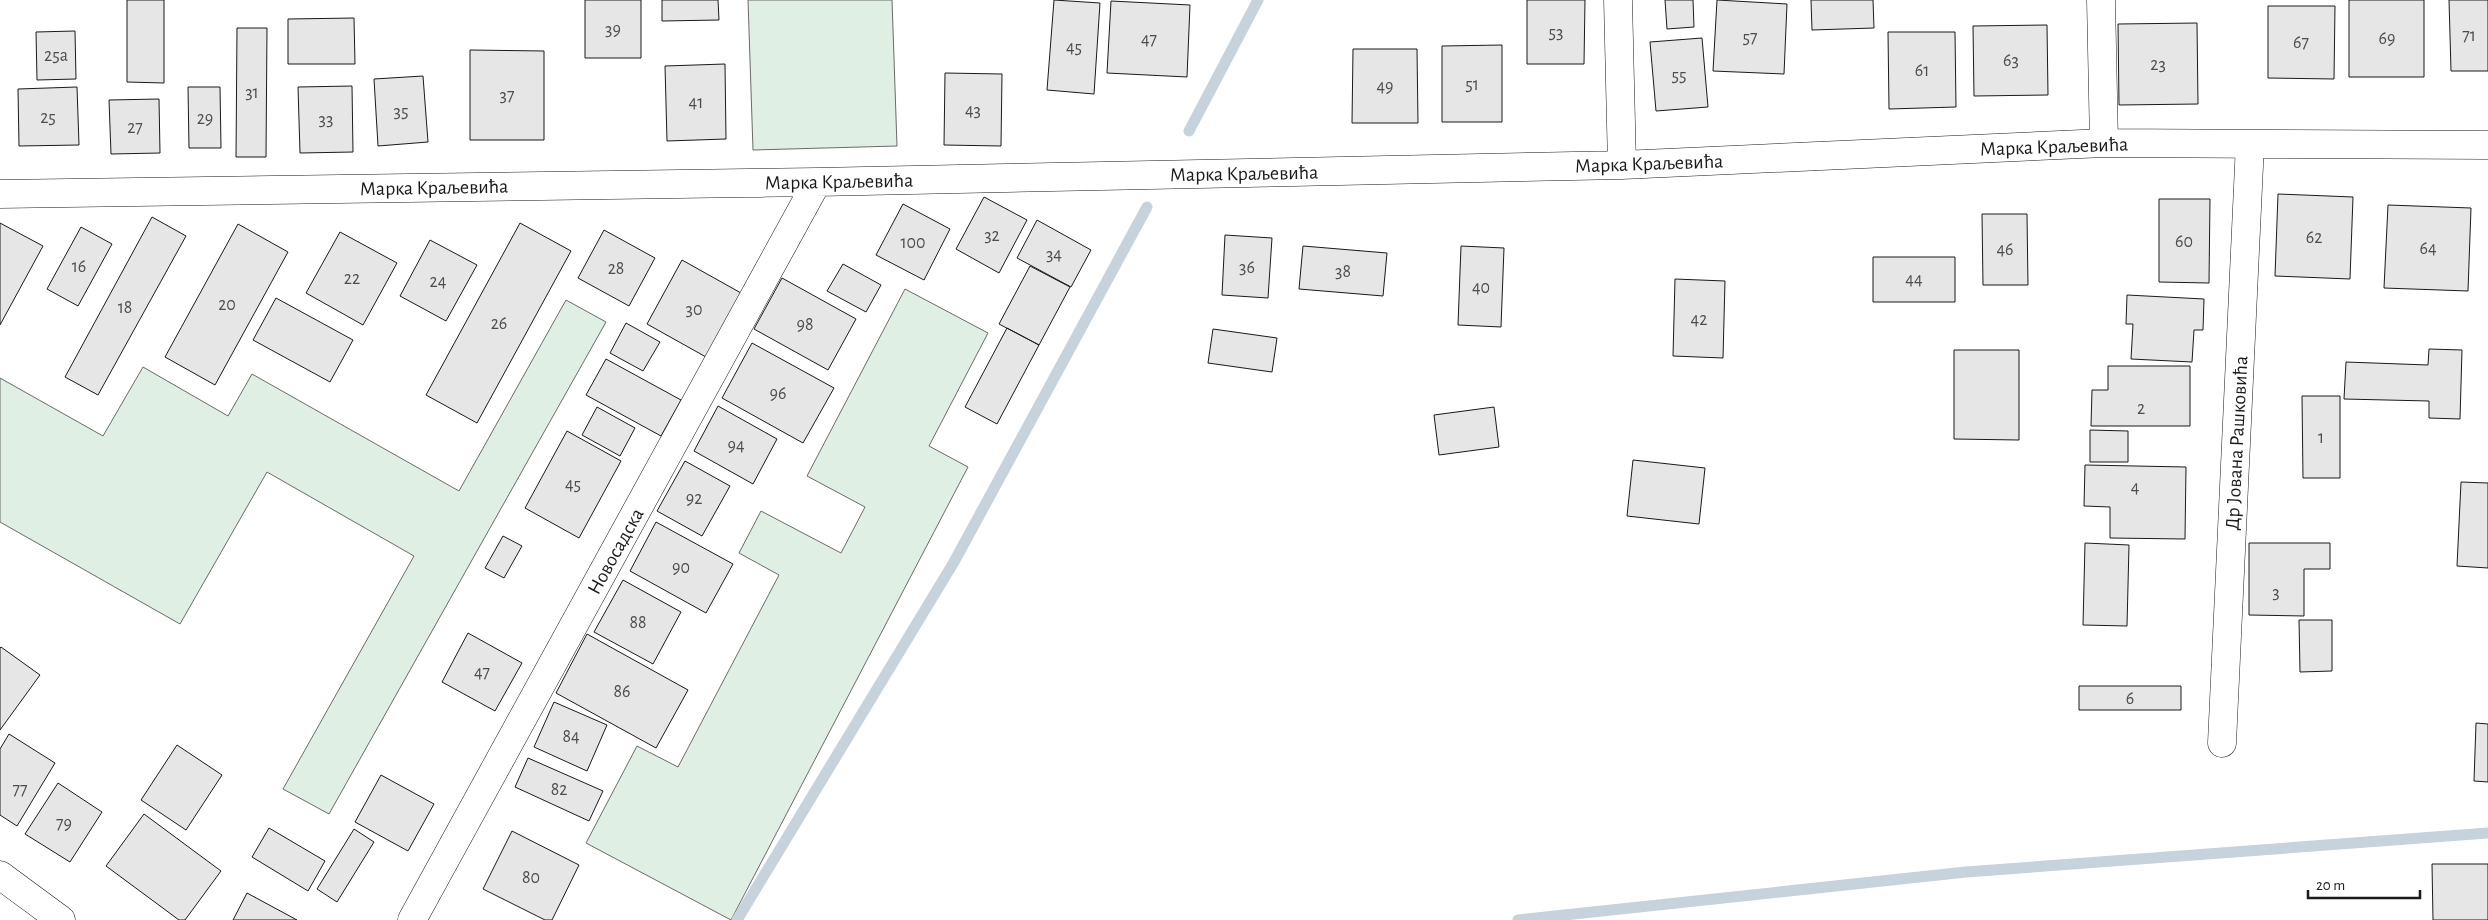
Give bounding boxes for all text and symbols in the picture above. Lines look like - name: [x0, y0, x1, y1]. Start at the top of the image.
- house number: 39: [605, 21, 621, 39]
- house number: 53: [1549, 24, 1563, 42]
- house number: 71: [2462, 27, 2476, 45]
- house number: 57: [1742, 29, 1758, 47]
- house number: 69: [2379, 30, 2395, 48]
- house number: 47: [1141, 31, 1157, 49]
- house number: 67: [2293, 34, 2309, 52]
- house number: 45: [1066, 39, 1082, 57]
- house number: 25a: [44, 47, 68, 65]
- house number: 63: [2003, 52, 2019, 70]
- house number: 23: [2150, 56, 2166, 74]
- house number: 61: [1915, 62, 1929, 80]
- house number: 55: [1671, 67, 1687, 85]
- house number: 51: [1465, 76, 1479, 94]
- house number: 49: [1376, 78, 1394, 96]
- house number: 31: [245, 84, 259, 102]
- house number: 37: [500, 87, 514, 105]
- house number: 41: [689, 94, 703, 112]
- house number: 43: [965, 102, 981, 120]
- house number: 35: [394, 103, 408, 121]
- house number: 25: [40, 109, 56, 127]
- house number: 29: [197, 110, 213, 128]
- house number: 33: [319, 111, 333, 129]
- house number: 27: [127, 119, 143, 137]
- street label: Марка Краљевића: [1979, 134, 2129, 160]
- street label: Марка Краљевића: [1574, 151, 1724, 177]
- street label: Марка Краљевића: [1170, 163, 1318, 185]
- street label: Марка Краљевића: [765, 171, 913, 193]
- street label: Марка Краљевића: [360, 177, 508, 199]
- house number: 32: [984, 227, 1000, 245]
- house number: 62: [2306, 229, 2322, 247]
- house number: 60: [2175, 233, 2193, 251]
- house number: 100: [900, 234, 926, 252]
- house number: 64: [2419, 240, 2437, 258]
- house number: 46: [1996, 241, 2014, 259]
- house number: 34: [1046, 246, 1062, 264]
- house number: 16: [72, 258, 86, 276]
- house number: 36: [1239, 259, 1255, 277]
- house number: 28: [608, 260, 624, 278]
- house number: 38: [1335, 263, 1351, 281]
- house number: 22: [344, 270, 360, 288]
- house number: 44: [1905, 271, 1923, 289]
- house number: 24: [430, 273, 447, 291]
- house number: 40: [1472, 279, 1490, 297]
- house number: 20: [218, 296, 236, 314]
- house number: 18: [118, 299, 132, 317]
- house number: 30: [686, 301, 702, 319]
- house number: 42: [1691, 311, 1707, 329]
- house number: 26: [491, 315, 507, 333]
- house number: 98: [797, 316, 814, 334]
- street label: Др Јована Рашковића: [2222, 355, 2252, 531]
- house number: 96: [770, 385, 786, 403]
- house number: 2: [2137, 400, 2145, 418]
- house number: 1: [2318, 429, 2324, 447]
- house number: 94: [727, 437, 745, 455]
- house number: 45: [565, 476, 581, 494]
- house number: 4: [2131, 479, 2140, 497]
- house number: 92: [686, 490, 702, 508]
- street label: Новосадска: [584, 505, 648, 598]
- house number: 90: [672, 559, 690, 577]
- house number: 3: [2272, 584, 2280, 602]
- house number: 88: [629, 614, 647, 632]
- house number: 47: [474, 664, 490, 682]
- house number: 86: [614, 683, 631, 701]
- house number: 6: [2126, 690, 2134, 708]
- house number: 84: [562, 728, 580, 746]
- house number: 77: [12, 781, 28, 799]
- house number: 82: [551, 781, 567, 799]
- house number: 79: [56, 815, 72, 833]
- scale bar: [2308, 868, 2420, 900]
- house number: 80: [522, 869, 540, 887]
- text: 20 m: [2316, 878, 2345, 893]

